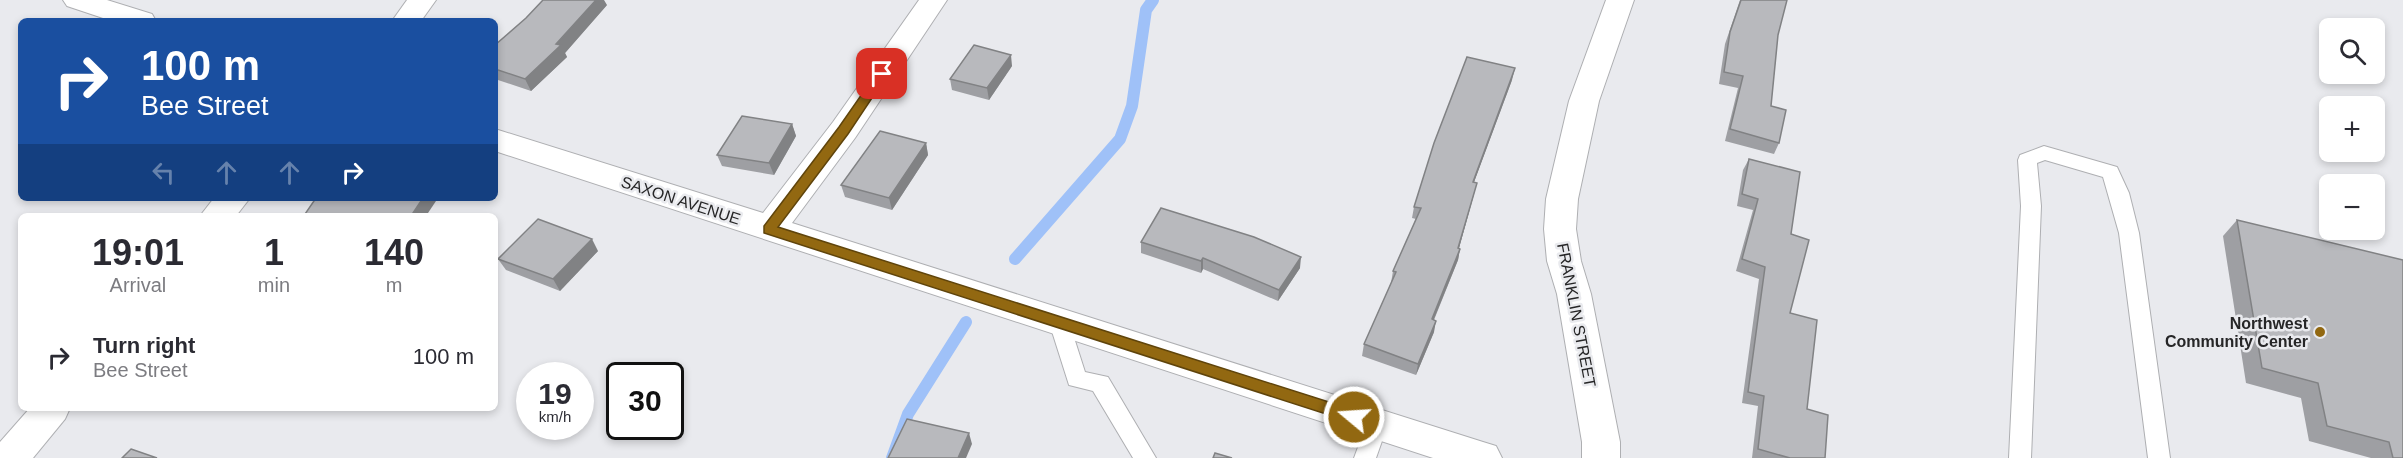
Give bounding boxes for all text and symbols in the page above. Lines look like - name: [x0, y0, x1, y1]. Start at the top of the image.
- map controls: [2319, 18, 2385, 240]
- button: search: [2319, 18, 2385, 84]
- icon: right: [42, 42, 120, 120]
- text: 100 m: [141, 42, 260, 89]
- pin: [856, 48, 907, 99]
- icon: arrive: [865, 57, 898, 90]
- text: Bee Street: [141, 91, 269, 121]
- button: +: [2319, 96, 2385, 162]
- icon: left: [147, 156, 180, 189]
- icon: ahead: [210, 156, 243, 189]
- icon: ahead: [273, 156, 306, 189]
- icon: right: [336, 156, 369, 189]
- street label: SAXON AVENUE: [619, 173, 743, 228]
- button: −: [2319, 174, 2385, 240]
- text: 19:01: [92, 232, 184, 273]
- text: 1: [264, 232, 284, 273]
- text: 140: [364, 232, 424, 273]
- street label: FRANKLIN STREET: [1554, 241, 1599, 389]
- text: Arrival: [110, 274, 166, 296]
- text: min: [258, 274, 290, 296]
- text: m: [386, 274, 402, 296]
- place label: Northwest Community Center: [2165, 315, 2309, 350]
- marker: Northwest Community Center: [2313, 325, 2327, 339]
- text: Turn right: [93, 333, 195, 358]
- icon: right: [42, 341, 75, 374]
- text: 100 m: [413, 344, 474, 369]
- text: Bee Street: [93, 359, 188, 381]
- speed limit sign: 30: [606, 362, 684, 440]
- text: 19: [538, 377, 572, 410]
- position arrow: [1322, 385, 1386, 449]
- text: km/h: [539, 408, 571, 425]

